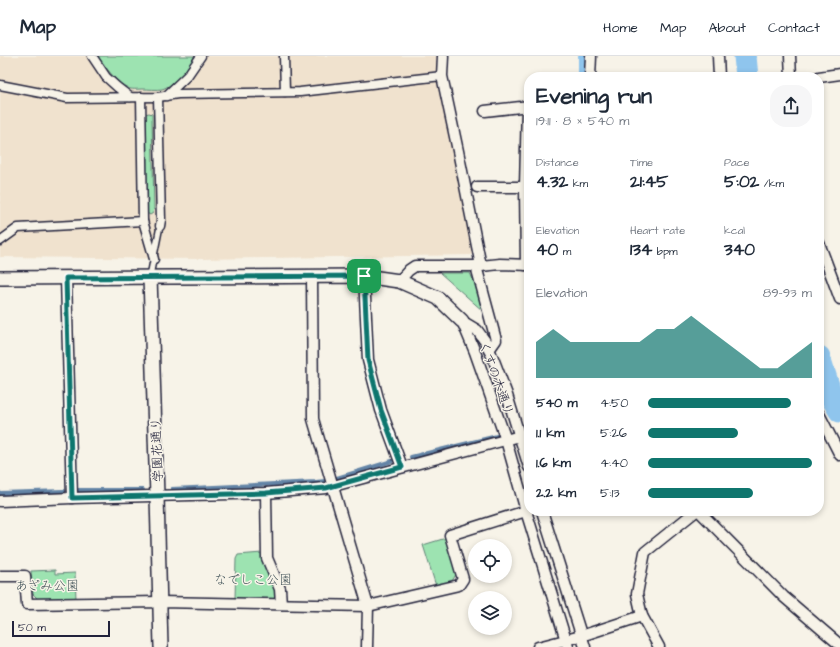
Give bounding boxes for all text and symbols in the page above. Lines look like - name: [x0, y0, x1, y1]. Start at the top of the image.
- text: Map: [20, 14, 56, 41]
- text: Home: [603, 18, 638, 38]
- text: Map: [660, 18, 686, 38]
- text: About: [708, 18, 746, 38]
- text: Contact: [768, 18, 820, 38]
- text: Evening run: [536, 81, 652, 112]
- button: share: [770, 85, 812, 127]
- text: 19:11 · 8 × 540 m: [536, 112, 629, 130]
- text: Distance: [536, 155, 579, 170]
- text: Time: [630, 155, 653, 170]
- text: Pace: [724, 155, 750, 170]
- text: 4.32: [536, 170, 568, 194]
- text: 21:45: [630, 170, 668, 194]
- text: 5:02: [724, 170, 759, 194]
- text: km: [568, 176, 588, 191]
- text: /km: [759, 176, 784, 191]
- text: Elevation: [536, 223, 579, 238]
- text: Heart rate: [630, 223, 685, 238]
- text: kcal: [724, 223, 745, 238]
- text: 40: [536, 238, 558, 262]
- text: 134: [630, 238, 652, 262]
- text: 340: [724, 238, 755, 262]
- text: m: [558, 244, 571, 259]
- text: bpm: [652, 244, 678, 259]
- pin: [347, 259, 381, 293]
- icon: arrive: [353, 265, 375, 287]
- text: Elevation: [536, 284, 587, 302]
- text: 89–93 m: [763, 284, 812, 302]
- street label: くすの木通り: [474, 339, 518, 418]
- text: 540 m: [536, 394, 578, 412]
- text: 4:50: [600, 394, 628, 412]
- street label: 学園花通り: [147, 417, 167, 483]
- text: 1.1 km: [536, 424, 564, 442]
- text: 5:26: [600, 424, 627, 442]
- text: 1.6 km: [536, 454, 571, 472]
- text: 4:40: [600, 454, 628, 472]
- text: 2.2 km: [536, 484, 576, 502]
- text: 5:13: [600, 484, 620, 502]
- map controls: [468, 539, 512, 635]
- button: locate: [468, 539, 512, 583]
- park label: なでしこ公園: [214, 571, 292, 589]
- park label: あざみ公園: [15, 577, 79, 595]
- button: layers: [468, 591, 512, 635]
- scale bar: [12, 619, 110, 638]
- text: 50 m: [18, 620, 46, 635]

